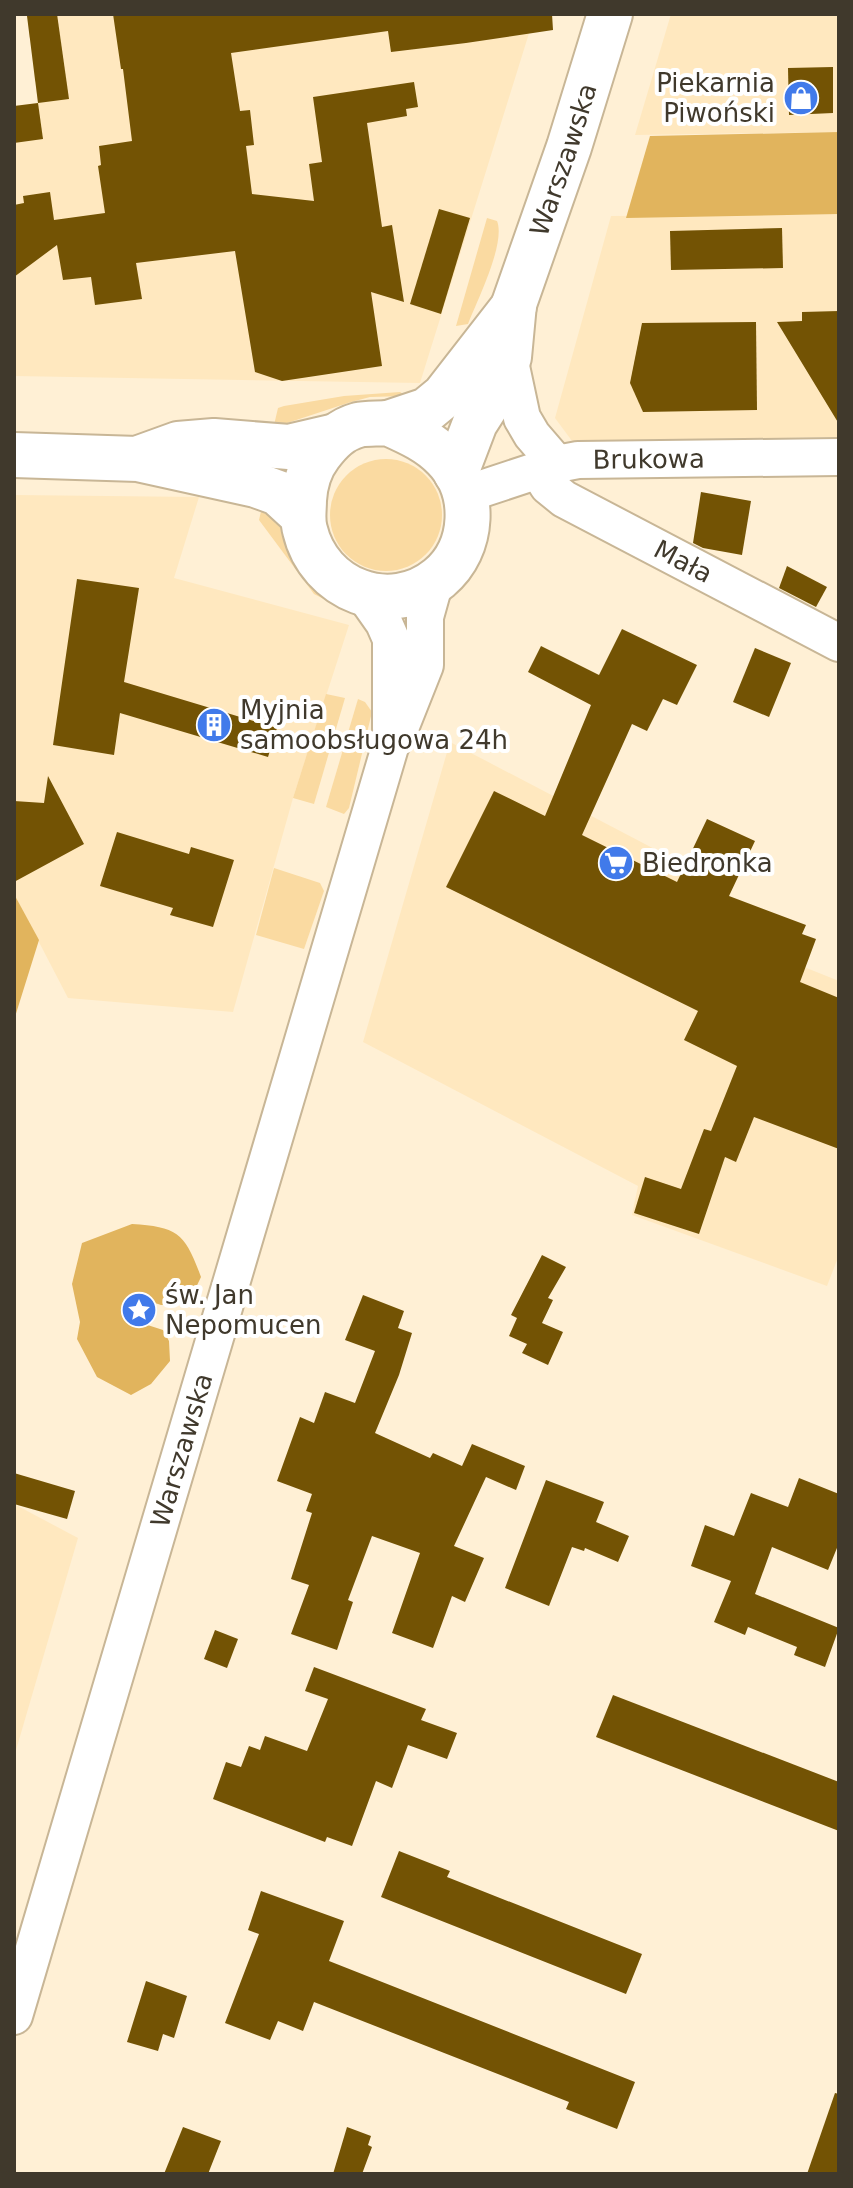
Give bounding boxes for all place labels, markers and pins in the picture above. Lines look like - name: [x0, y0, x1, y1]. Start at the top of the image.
- place label: Piekarnia Piwoński: [656, 68, 775, 128]
- shop icon: Piekarnia Piwoński: [782, 79, 820, 117]
- place label: Myjnia samoobsługowa 24h: [240, 695, 508, 755]
- building icon: Myjnia samoobsługowa 24h: [195, 706, 233, 744]
- supermarket icon: Biedronka: [597, 844, 635, 882]
- place label: Biedronka: [642, 848, 773, 878]
- place label: św. Jan Nepomucen: [165, 1280, 321, 1340]
- place icon: św. Jan Nepomucen: [120, 1291, 158, 1329]

